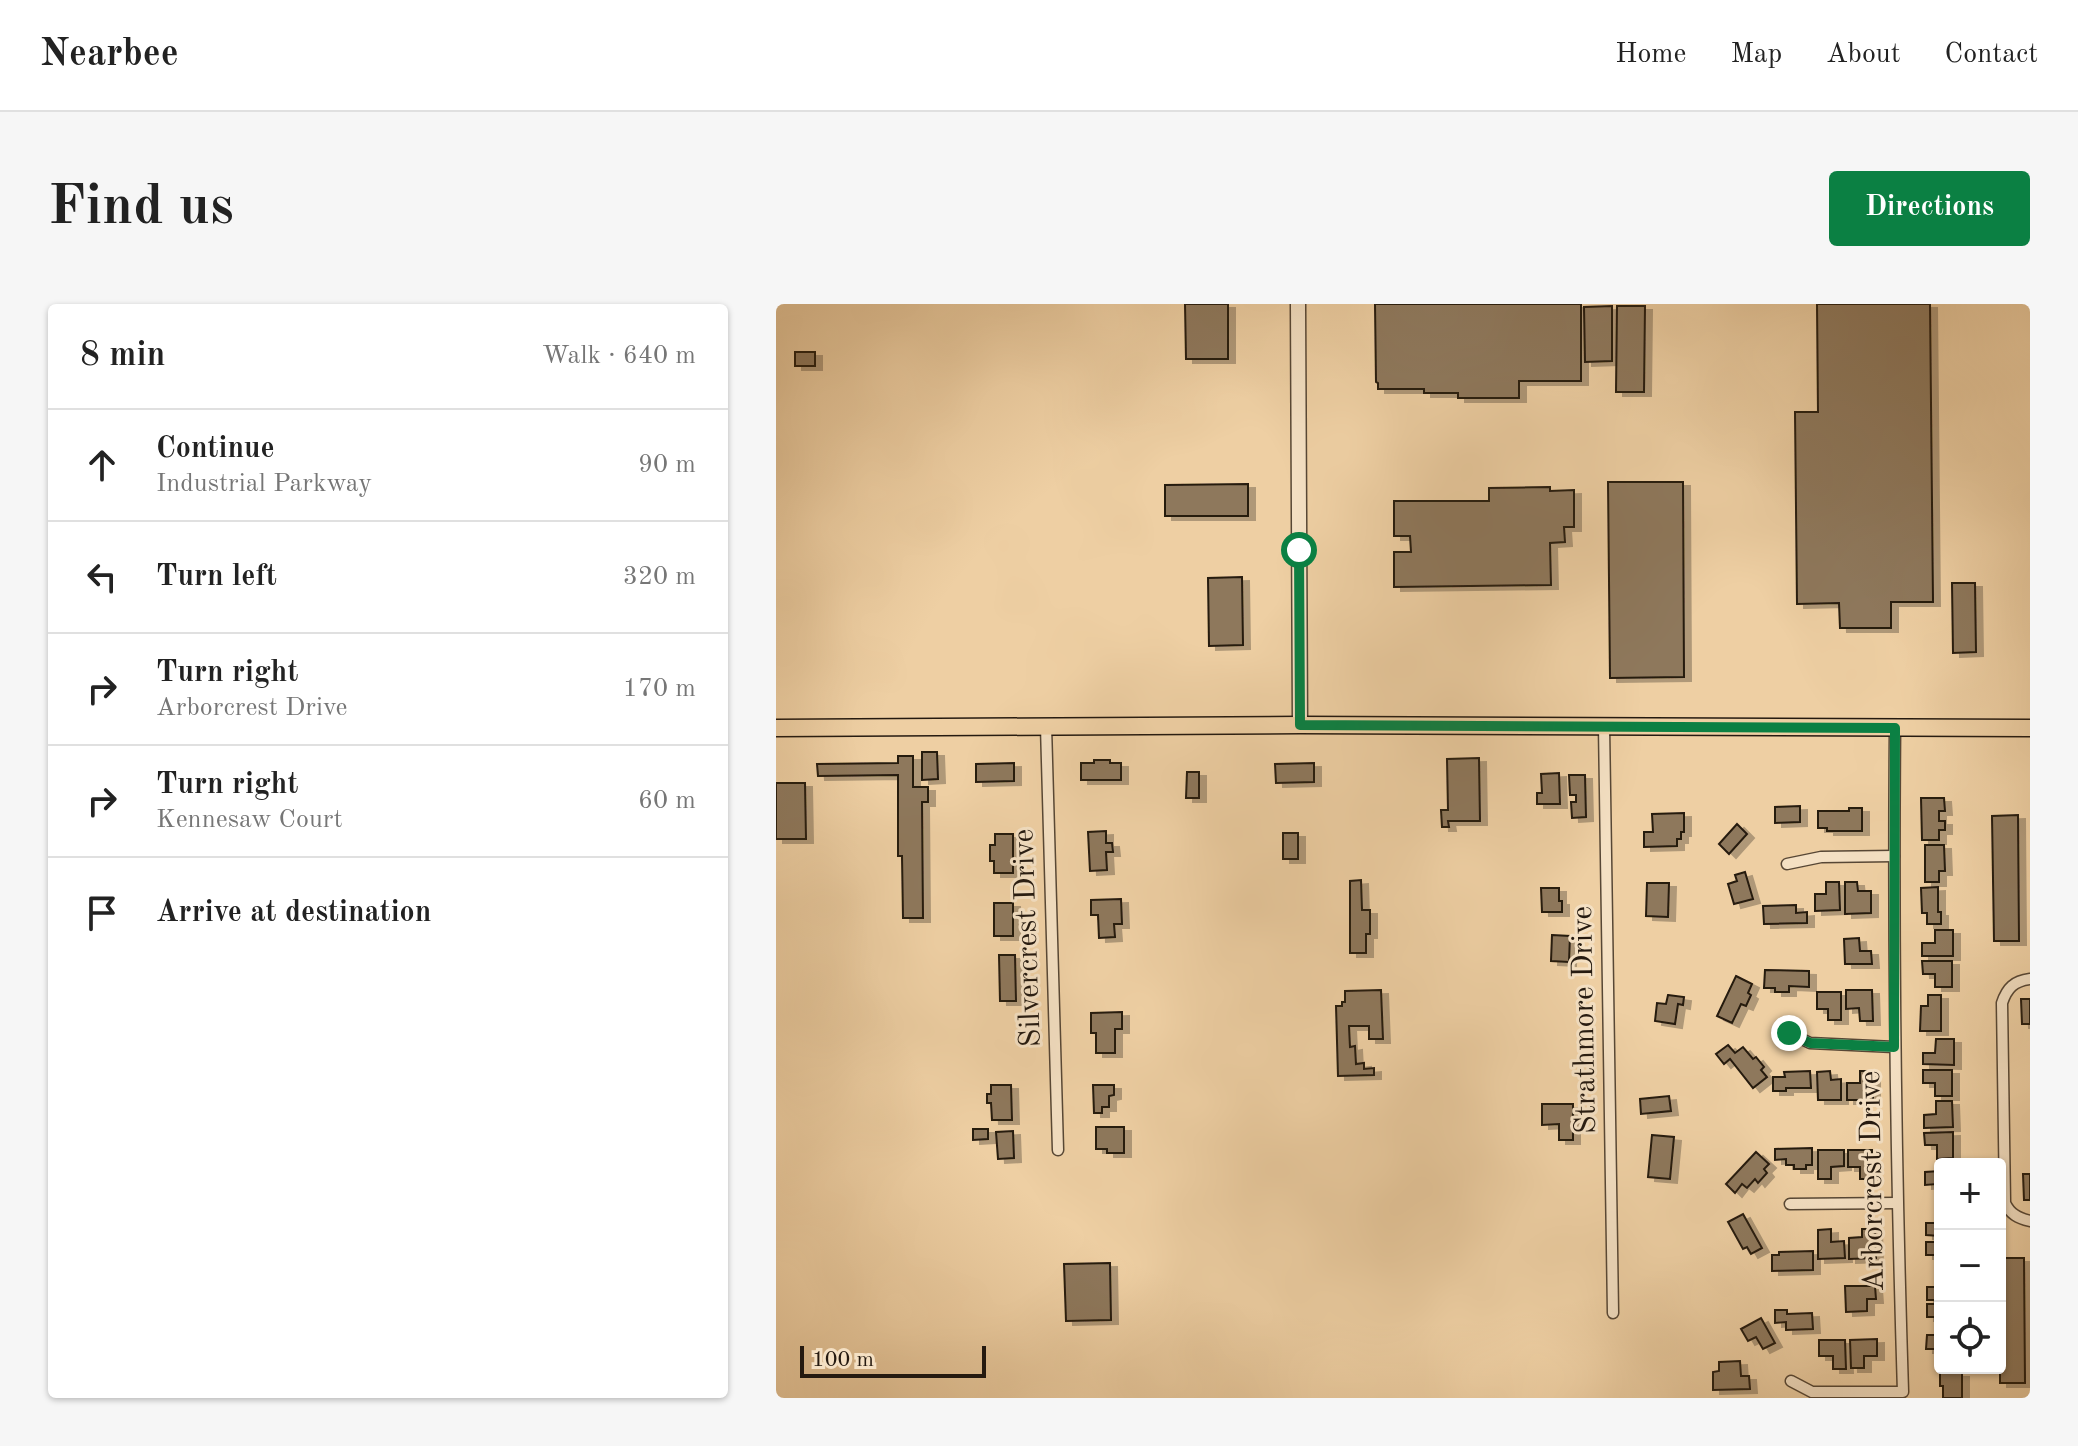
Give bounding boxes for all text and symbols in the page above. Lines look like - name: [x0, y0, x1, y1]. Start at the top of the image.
- text: Nearbee: [40, 36, 179, 74]
- text: Home: [1615, 41, 1686, 69]
- text: Map: [1730, 41, 1782, 69]
- text: About: [1826, 41, 1901, 69]
- text: Contact: [1945, 41, 2038, 69]
- button: Directions: [1829, 171, 2030, 246]
- text: Find us: [48, 180, 234, 236]
- text: 8 min: [80, 339, 165, 373]
- text: Walk · 640 m: [542, 343, 696, 369]
- text: Continue: [156, 434, 275, 464]
- icon: ahead: [80, 443, 124, 487]
- text: 90 m: [638, 452, 696, 478]
- text: Industrial Parkway: [156, 471, 372, 497]
- route start: [1281, 532, 1317, 568]
- icon: left: [80, 555, 124, 599]
- text: Turn left: [156, 562, 277, 592]
- text: 320 m: [623, 564, 696, 590]
- text: Turn right: [156, 658, 298, 688]
- icon: right: [80, 667, 124, 711]
- text: 170 m: [623, 676, 696, 702]
- text: Arborcrest Drive: [156, 695, 347, 721]
- text: Turn right: [156, 770, 298, 800]
- icon: right: [80, 779, 124, 823]
- text: 60 m: [638, 788, 696, 814]
- text: Kennesaw Court: [156, 807, 343, 833]
- street label: Silvercrest Drive: [1009, 828, 1047, 1048]
- icon: arrive: [80, 891, 124, 935]
- text: Arrive at destination: [156, 898, 431, 928]
- street label: Strathmore Drive: [1568, 906, 1602, 1134]
- route end: [1771, 1015, 1807, 1051]
- street label: Arborcrest Drive: [1856, 1070, 1890, 1292]
- map controls: [1934, 1158, 2006, 1374]
- button: +: [1934, 1158, 2006, 1230]
- button: −: [1934, 1230, 2006, 1302]
- button: locate: [1934, 1302, 2006, 1374]
- scale bar: [800, 1342, 986, 1378]
- text: 100 m: [812, 1349, 874, 1371]

